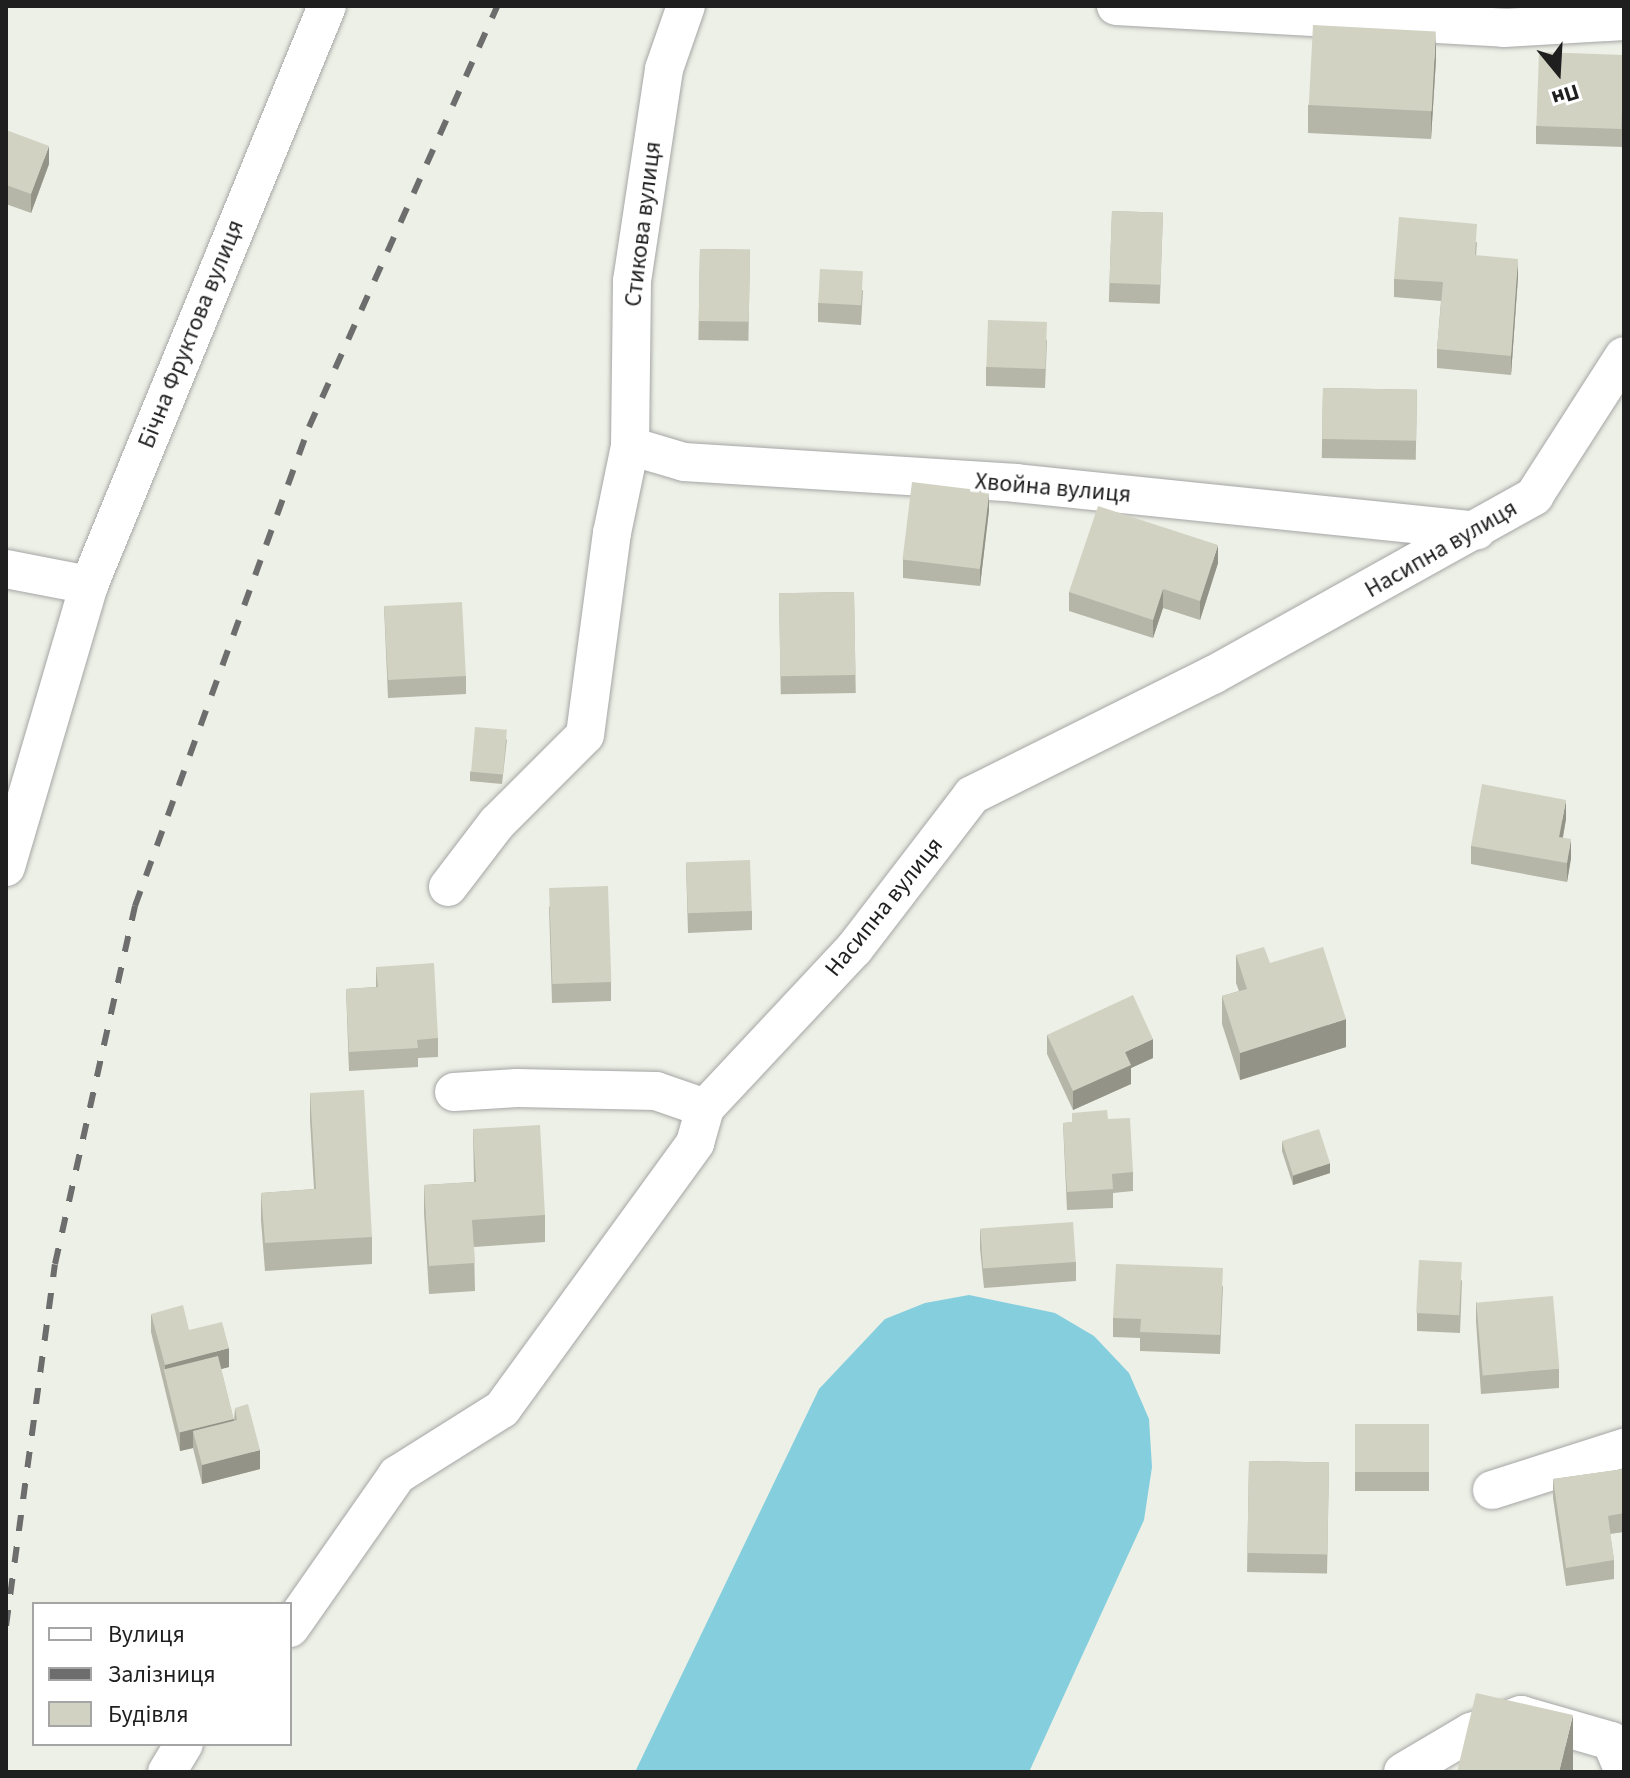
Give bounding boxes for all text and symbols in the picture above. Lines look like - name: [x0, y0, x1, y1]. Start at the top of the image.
- north arrow: [1518, 32, 1598, 112]
- text: Пн: [1547, 75, 1583, 114]
- street label: Стикова вулиця: [619, 140, 667, 308]
- street label: Бічна Фруктова вулиця: [132, 216, 250, 452]
- street label: Хвойна вулиця: [974, 467, 1132, 509]
- street label: Насипна вулиця: [1360, 494, 1522, 604]
- street label: Насипна вулиця: [819, 831, 949, 983]
- legend: [32, 1602, 292, 1746]
- text: Вулиця: [108, 1617, 185, 1652]
- text: Залізниця: [108, 1657, 216, 1692]
- text: Будівля: [108, 1697, 189, 1732]

